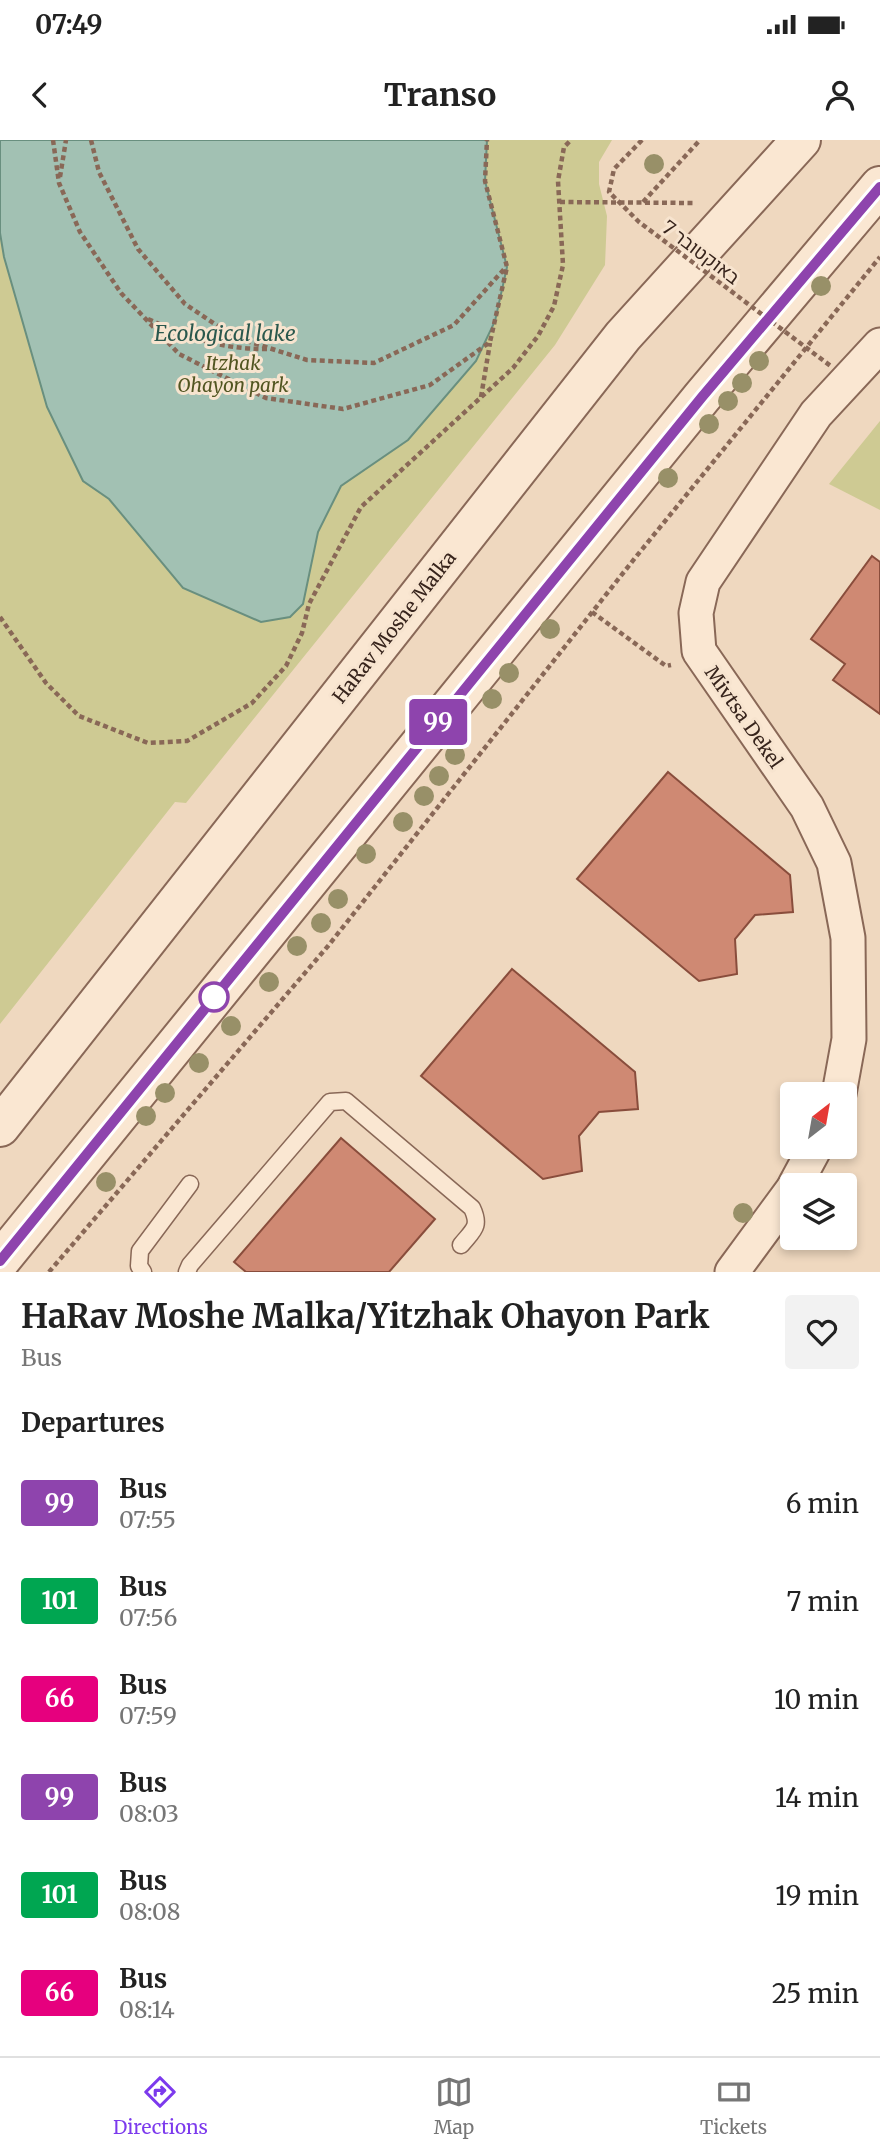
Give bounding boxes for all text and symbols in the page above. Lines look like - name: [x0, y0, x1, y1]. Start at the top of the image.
- text: 07:49: [35, 8, 103, 41]
- text: Transo: [384, 75, 496, 115]
- icon: back: [21, 76, 59, 114]
- icon: person: [821, 76, 859, 114]
- street label: 7 באוקטובר: [657, 215, 745, 289]
- water label: Ecological lake: [154, 320, 296, 347]
- park label: Itzhak Ohayon park: [177, 351, 289, 397]
- street label: HaRav Moshe Malka: [327, 546, 461, 708]
- street label: Mivtsa Dekel: [700, 661, 788, 773]
- line badge: 99: [406, 699, 470, 745]
- text: 99: [423, 706, 453, 737]
- unlabelled marker: [199, 982, 229, 1012]
- north arrow: [780, 1082, 858, 1158]
- map controls: [780, 1082, 857, 1250]
- button: layers: [780, 1173, 857, 1250]
- button: heart: [785, 1295, 859, 1369]
- text: HaRav Moshe Malka/Yitzhak Ohayon Park: [21, 1296, 709, 1337]
- text: Bus: [21, 1343, 62, 1372]
- text: Departures: [21, 1406, 165, 1439]
- text: Bus: [119, 1472, 167, 1505]
- text: 99: [45, 1487, 74, 1518]
- text: 6 min: [786, 1487, 859, 1520]
- text: 07:55: [119, 1505, 176, 1534]
- text: Bus: [119, 1570, 167, 1603]
- text: 101: [41, 1585, 78, 1616]
- text: 7 min: [787, 1585, 859, 1618]
- text: 07:56: [119, 1603, 177, 1632]
- text: Bus: [119, 1668, 167, 1701]
- text: 66: [45, 1683, 74, 1714]
- text: 10 min: [774, 1683, 859, 1716]
- text: 07:59: [119, 1701, 177, 1730]
- text: Bus: [119, 1766, 167, 1799]
- text: 99: [45, 1781, 74, 1812]
- text: 14 min: [775, 1781, 859, 1814]
- text: 08:03: [119, 1799, 179, 1828]
- text: Bus: [119, 1864, 167, 1897]
- text: 101: [41, 1879, 78, 1910]
- text: 19 min: [775, 1879, 859, 1912]
- text: 08:08: [119, 1897, 180, 1926]
- text: Bus: [119, 1962, 167, 1995]
- text: 66: [45, 1977, 74, 2008]
- text: 25 min: [772, 1977, 859, 2010]
- text: 08:14: [119, 1995, 175, 2024]
- tab: Directions: [113, 2073, 208, 2139]
- tab: Map: [434, 2073, 474, 2139]
- tab: Tickets: [700, 2073, 767, 2139]

